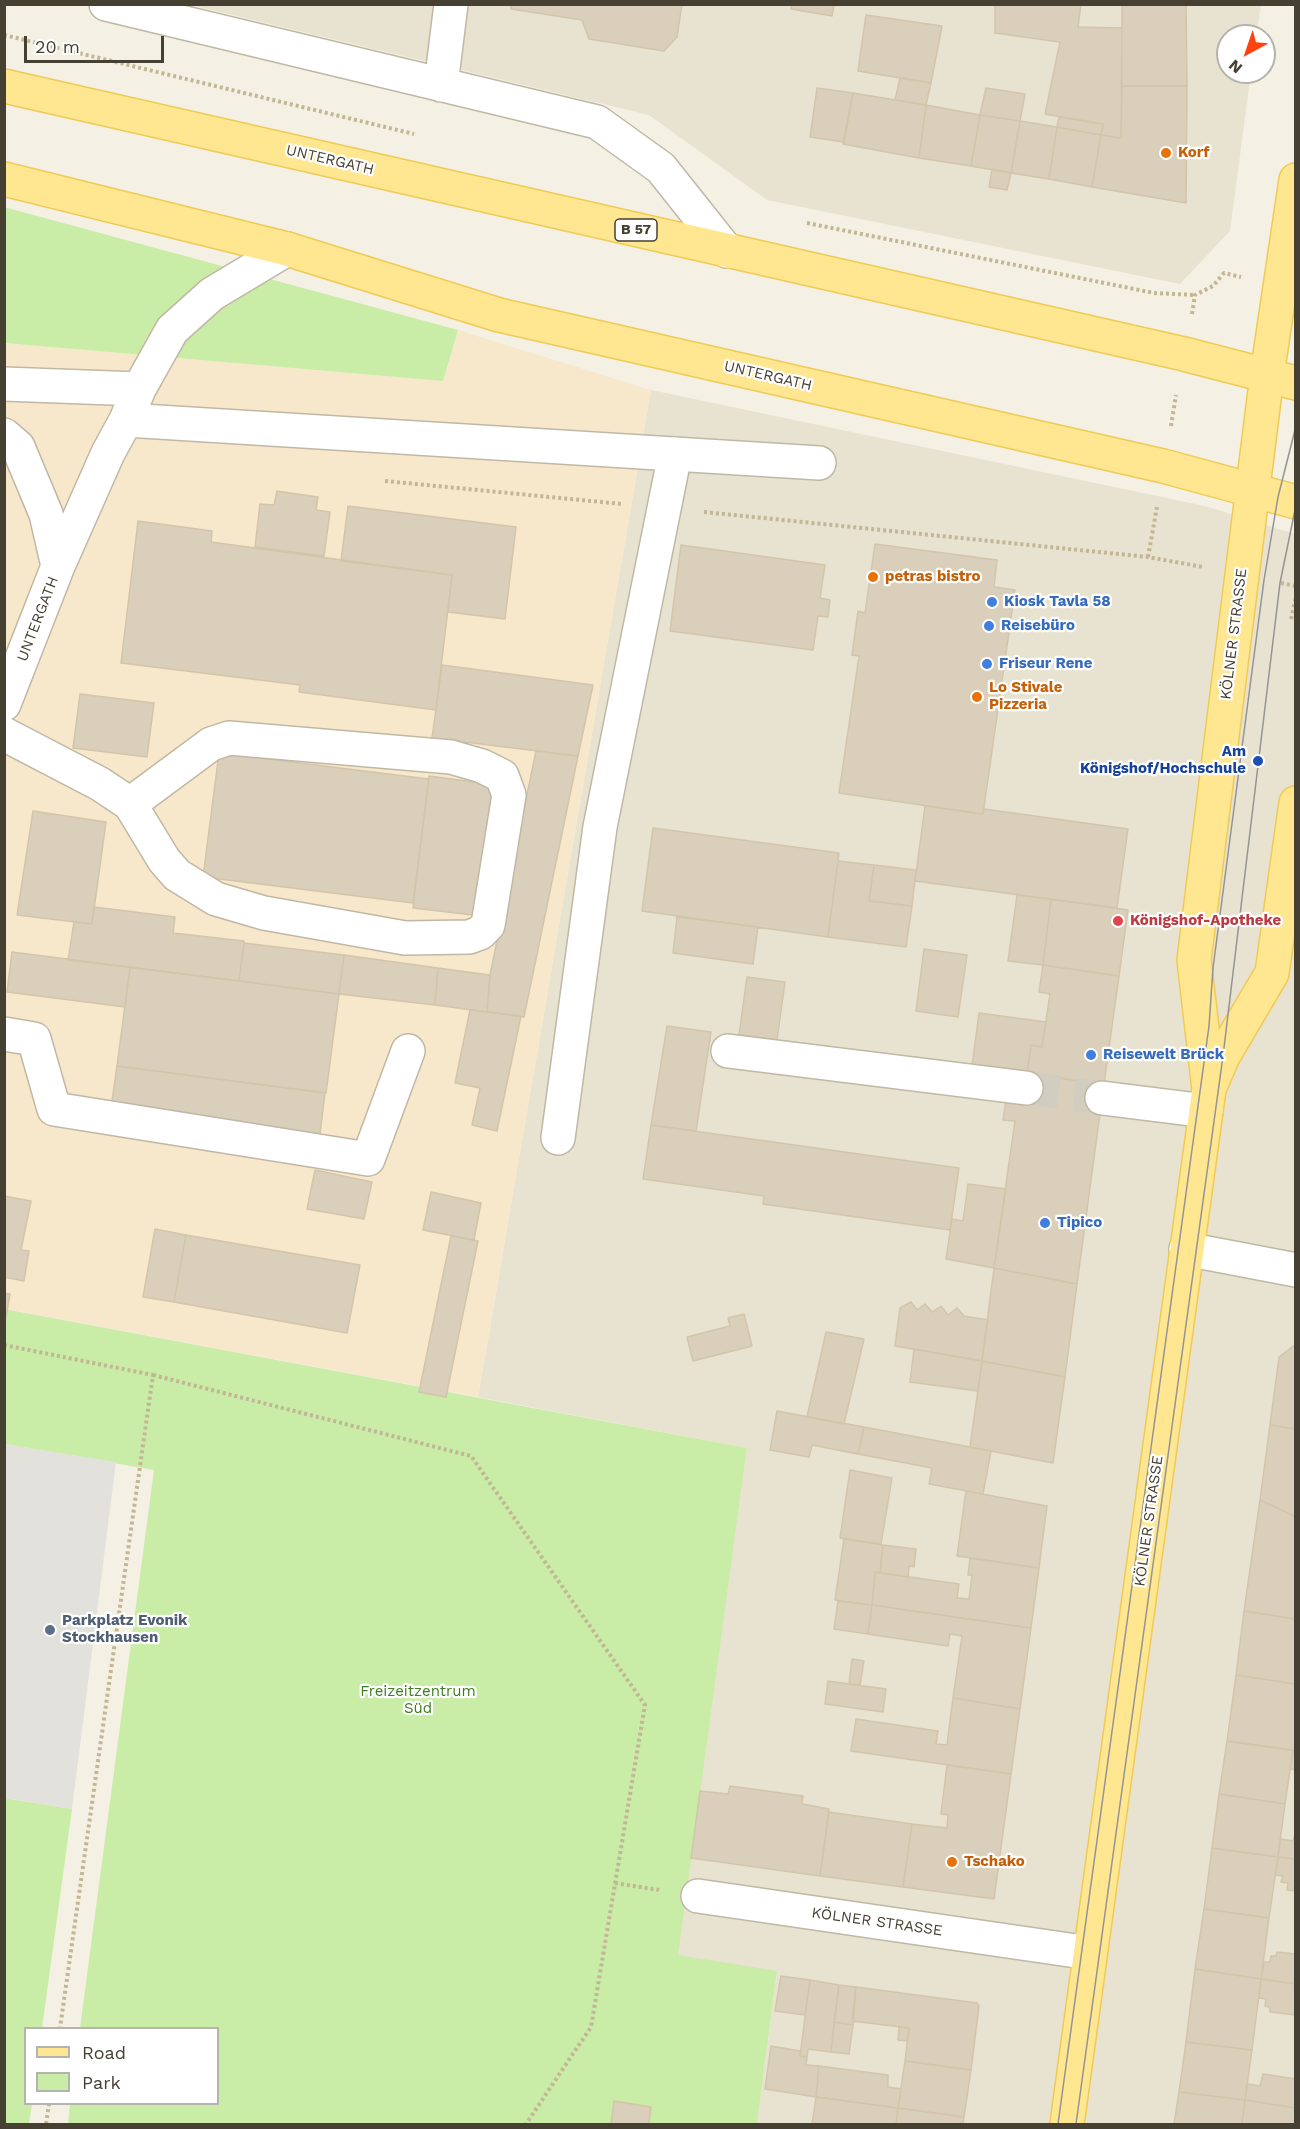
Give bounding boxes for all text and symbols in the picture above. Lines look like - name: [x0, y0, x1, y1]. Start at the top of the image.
- scale bar: [27, 24, 166, 62]
- north arrow: [1216, 24, 1276, 84]
- text: 20 m: [35, 36, 80, 57]
- text: N: [1225, 56, 1246, 78]
- street label: UNTERGATH: [284, 141, 376, 179]
- place label: Korf: [1178, 144, 1210, 162]
- marker: Korf: [1159, 146, 1173, 160]
- road number: B 57: [615, 219, 657, 241]
- street label: UNTERGATH: [722, 357, 814, 395]
- street label: KÖLNER STRASSE: [1217, 567, 1251, 701]
- place label: petras bistro: [885, 568, 981, 586]
- marker: petras bistro: [866, 570, 880, 584]
- street label: UNTERGATH: [14, 574, 62, 664]
- place label: Kiosk Tavla 58: [1004, 593, 1111, 611]
- marker: Kiosk Tavla 58: [985, 595, 999, 609]
- place label: Reisebüro: [1001, 617, 1075, 635]
- marker: Reisebüro: [982, 619, 996, 633]
- place label: Friseur Rene: [999, 655, 1092, 673]
- marker: Friseur Rene: [980, 657, 994, 671]
- place label: Lo Stivale Pizzeria: [989, 679, 1062, 714]
- marker: Lo Stivale Pizzeria: [970, 690, 984, 704]
- place label: Am Königshof/Hochschule: [1080, 743, 1246, 778]
- marker: Am Königshof/Hochschule: [1251, 754, 1265, 768]
- place label: Königshof-Apotheke: [1130, 912, 1281, 930]
- marker: Königshof-Apotheke: [1111, 914, 1125, 928]
- place label: Reisewelt Brück: [1103, 1046, 1224, 1064]
- marker: Reisewelt Brück: [1084, 1048, 1098, 1062]
- place label: Tipico: [1057, 1214, 1102, 1232]
- marker: Tipico: [1038, 1216, 1052, 1230]
- street label: KÖLNER STRASSE: [1131, 1454, 1167, 1588]
- place label: Parkplatz Evonik Stockhausen: [62, 1612, 187, 1647]
- marker: Parkplatz Evonik Stockhausen: [43, 1623, 57, 1637]
- park label: Freizeitzentrum Süd: [360, 1683, 476, 1718]
- place label: Tschako: [964, 1853, 1025, 1871]
- marker: Tschako: [945, 1855, 959, 1869]
- street label: KÖLNER STRASSE: [810, 1904, 944, 1940]
- legend: [24, 2027, 219, 2105]
- text: Road: [82, 2042, 126, 2063]
- text: Park: [82, 2072, 121, 2093]

